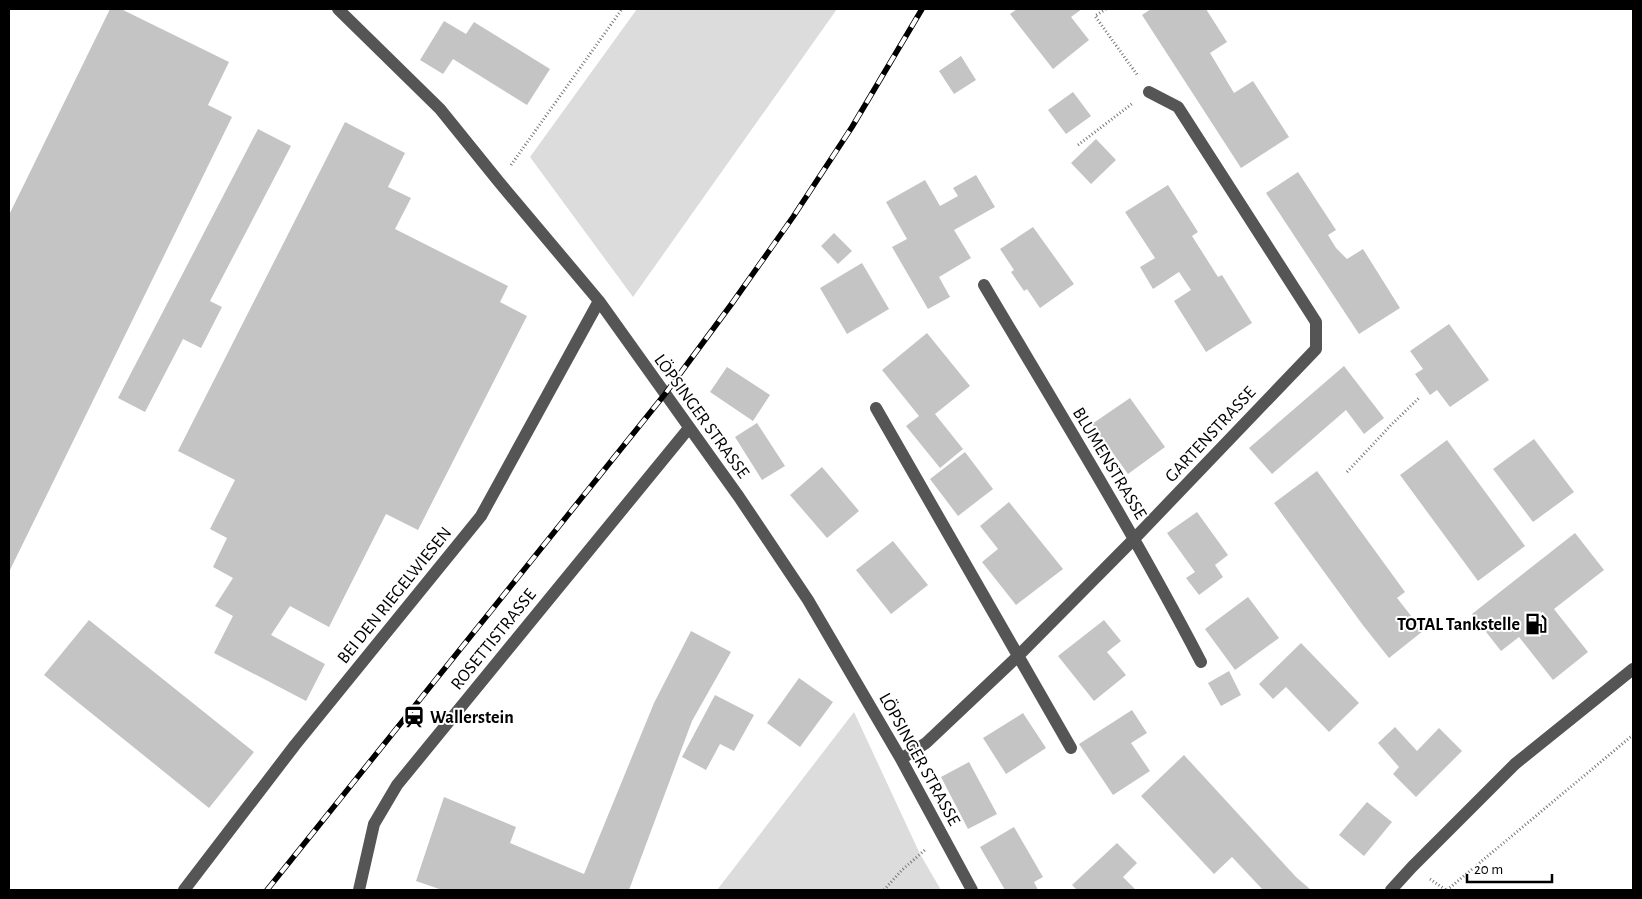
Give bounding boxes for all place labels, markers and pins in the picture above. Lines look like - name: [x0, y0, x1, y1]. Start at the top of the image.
- fuel station icon: TOTAL Tankstelle: [1523, 611, 1549, 637]
- place label: TOTAL Tankstelle: [1397, 616, 1520, 634]
- station icon: Wallerstein: [401, 704, 427, 730]
- place label: Wallerstein: [430, 709, 514, 727]

